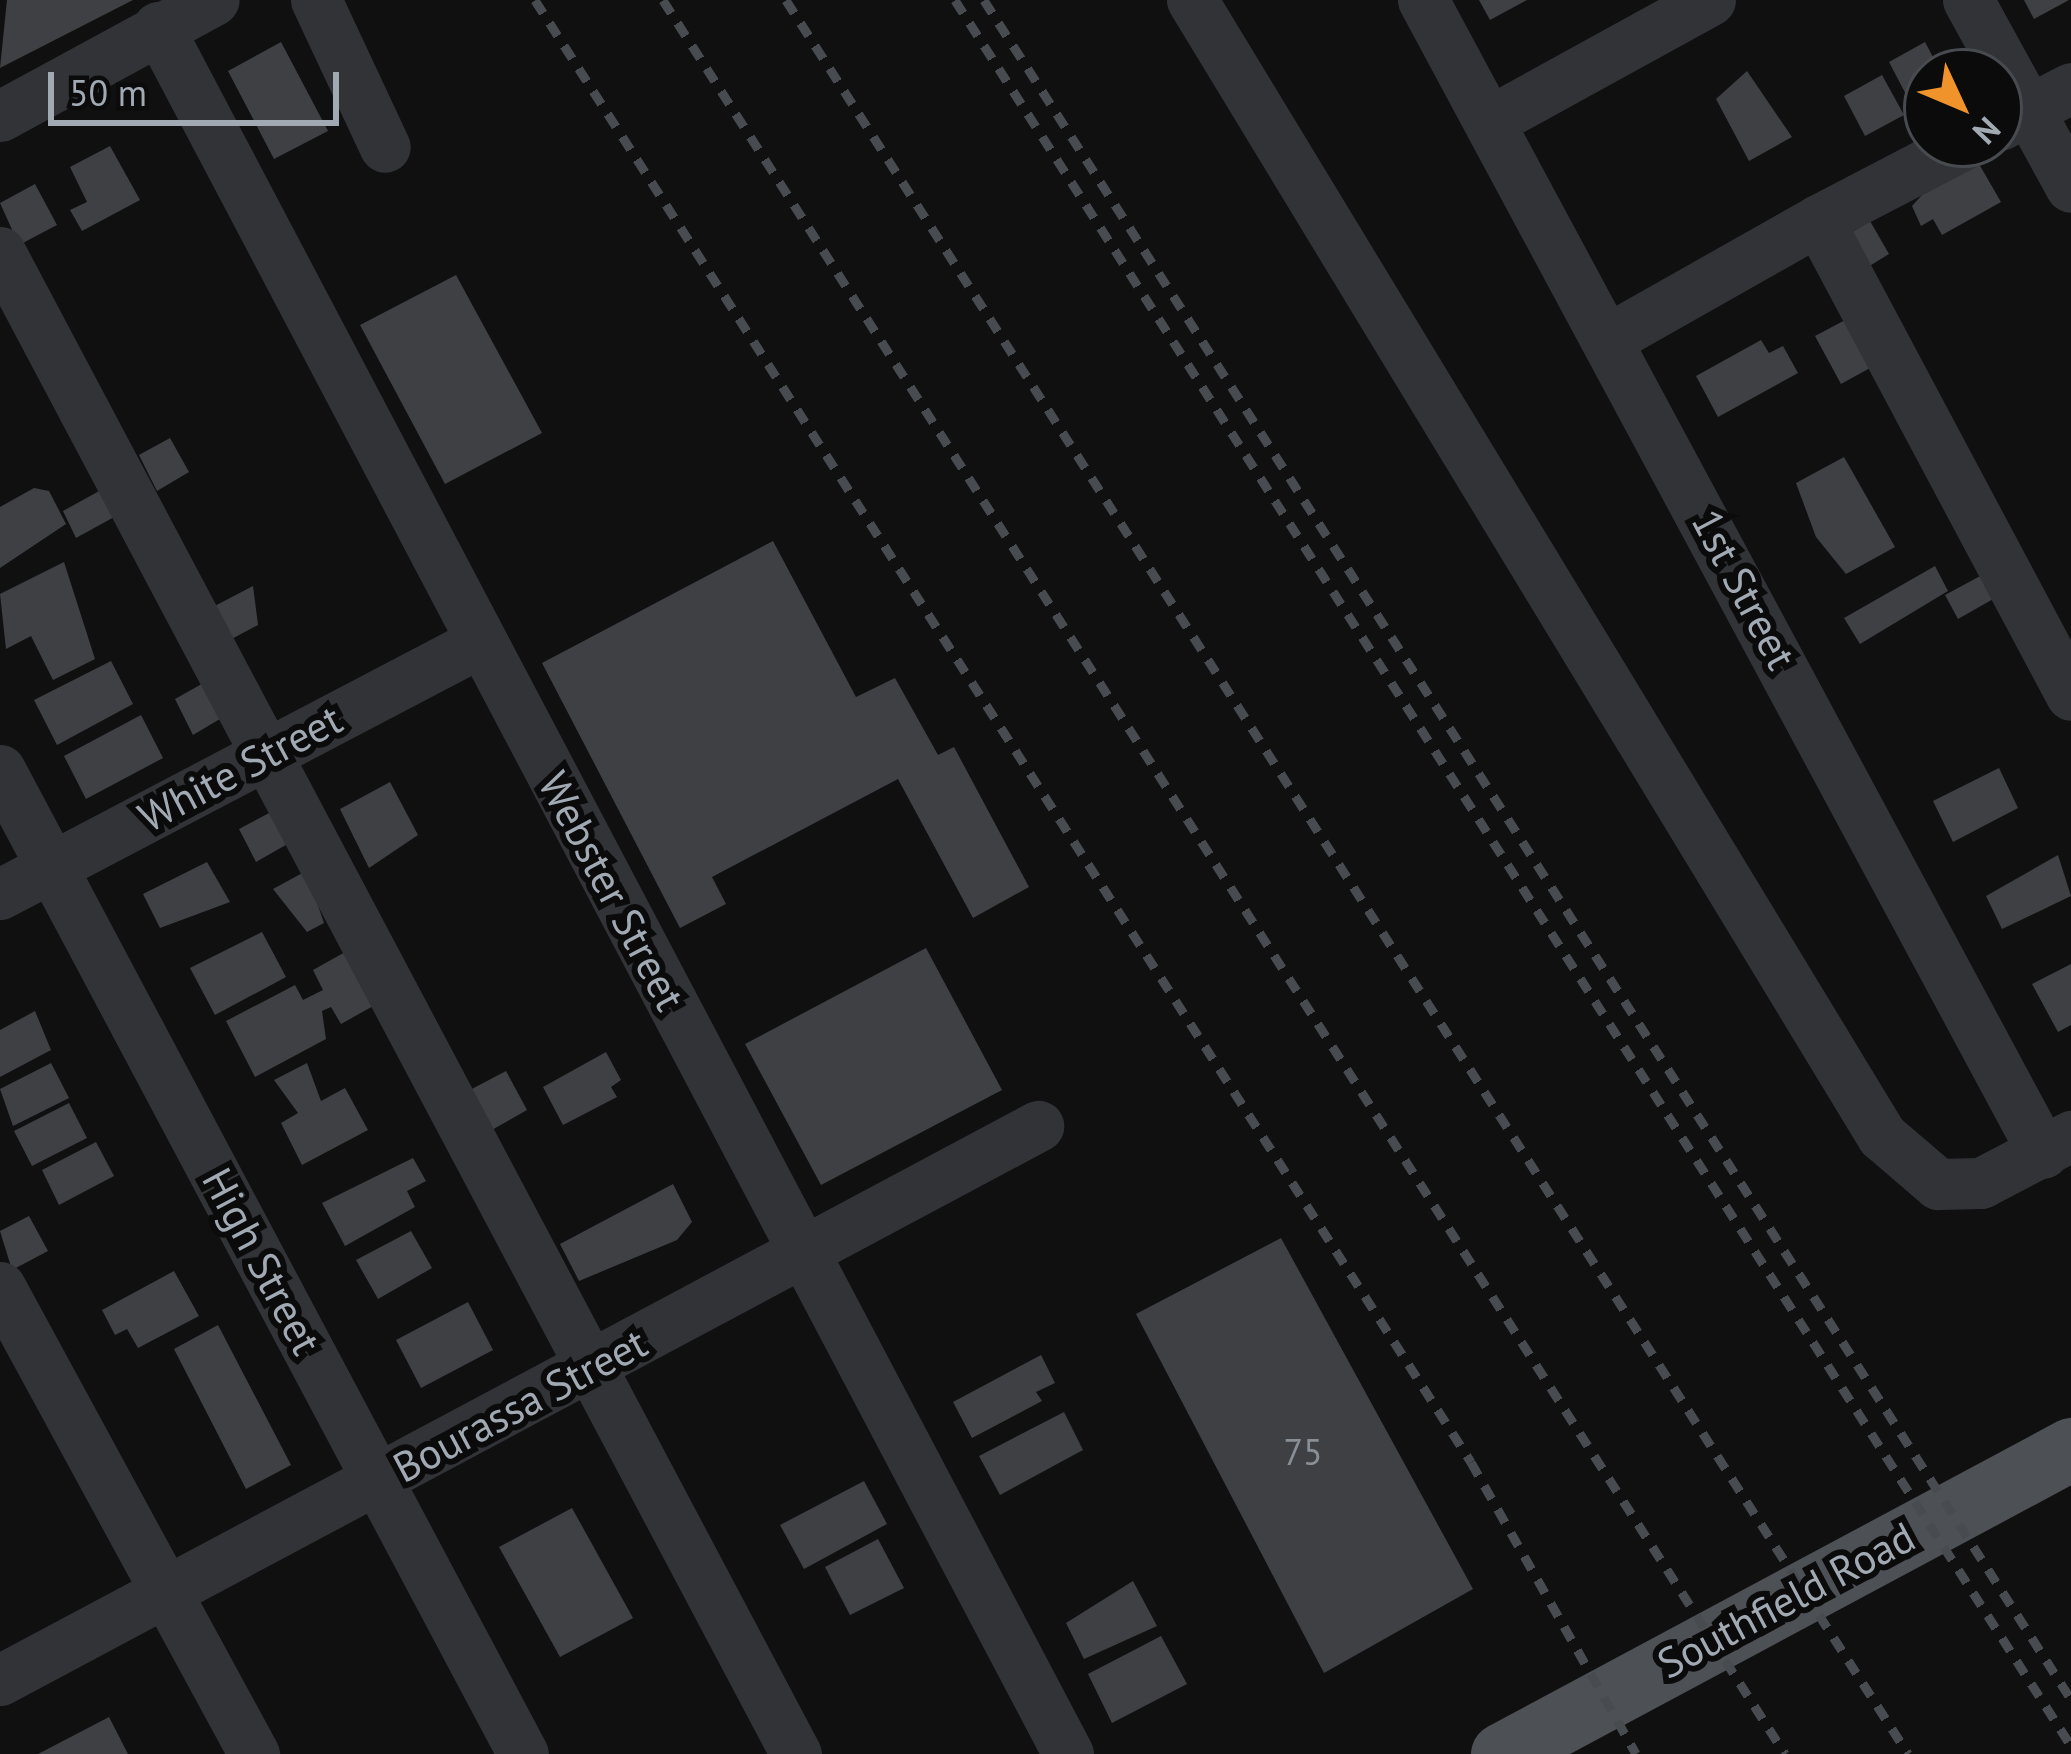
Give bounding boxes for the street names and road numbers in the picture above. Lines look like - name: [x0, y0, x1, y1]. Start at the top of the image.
- street label: 1st Street: [1681, 501, 1807, 677]
- street label: White Street: [130, 693, 350, 843]
- street label: Webster Street: [528, 763, 696, 1019]
- street label: High Street: [192, 1159, 332, 1363]
- street label: Bourassa Street: [385, 1317, 655, 1493]
- street label: Southfield Road: [1649, 1511, 1923, 1689]

